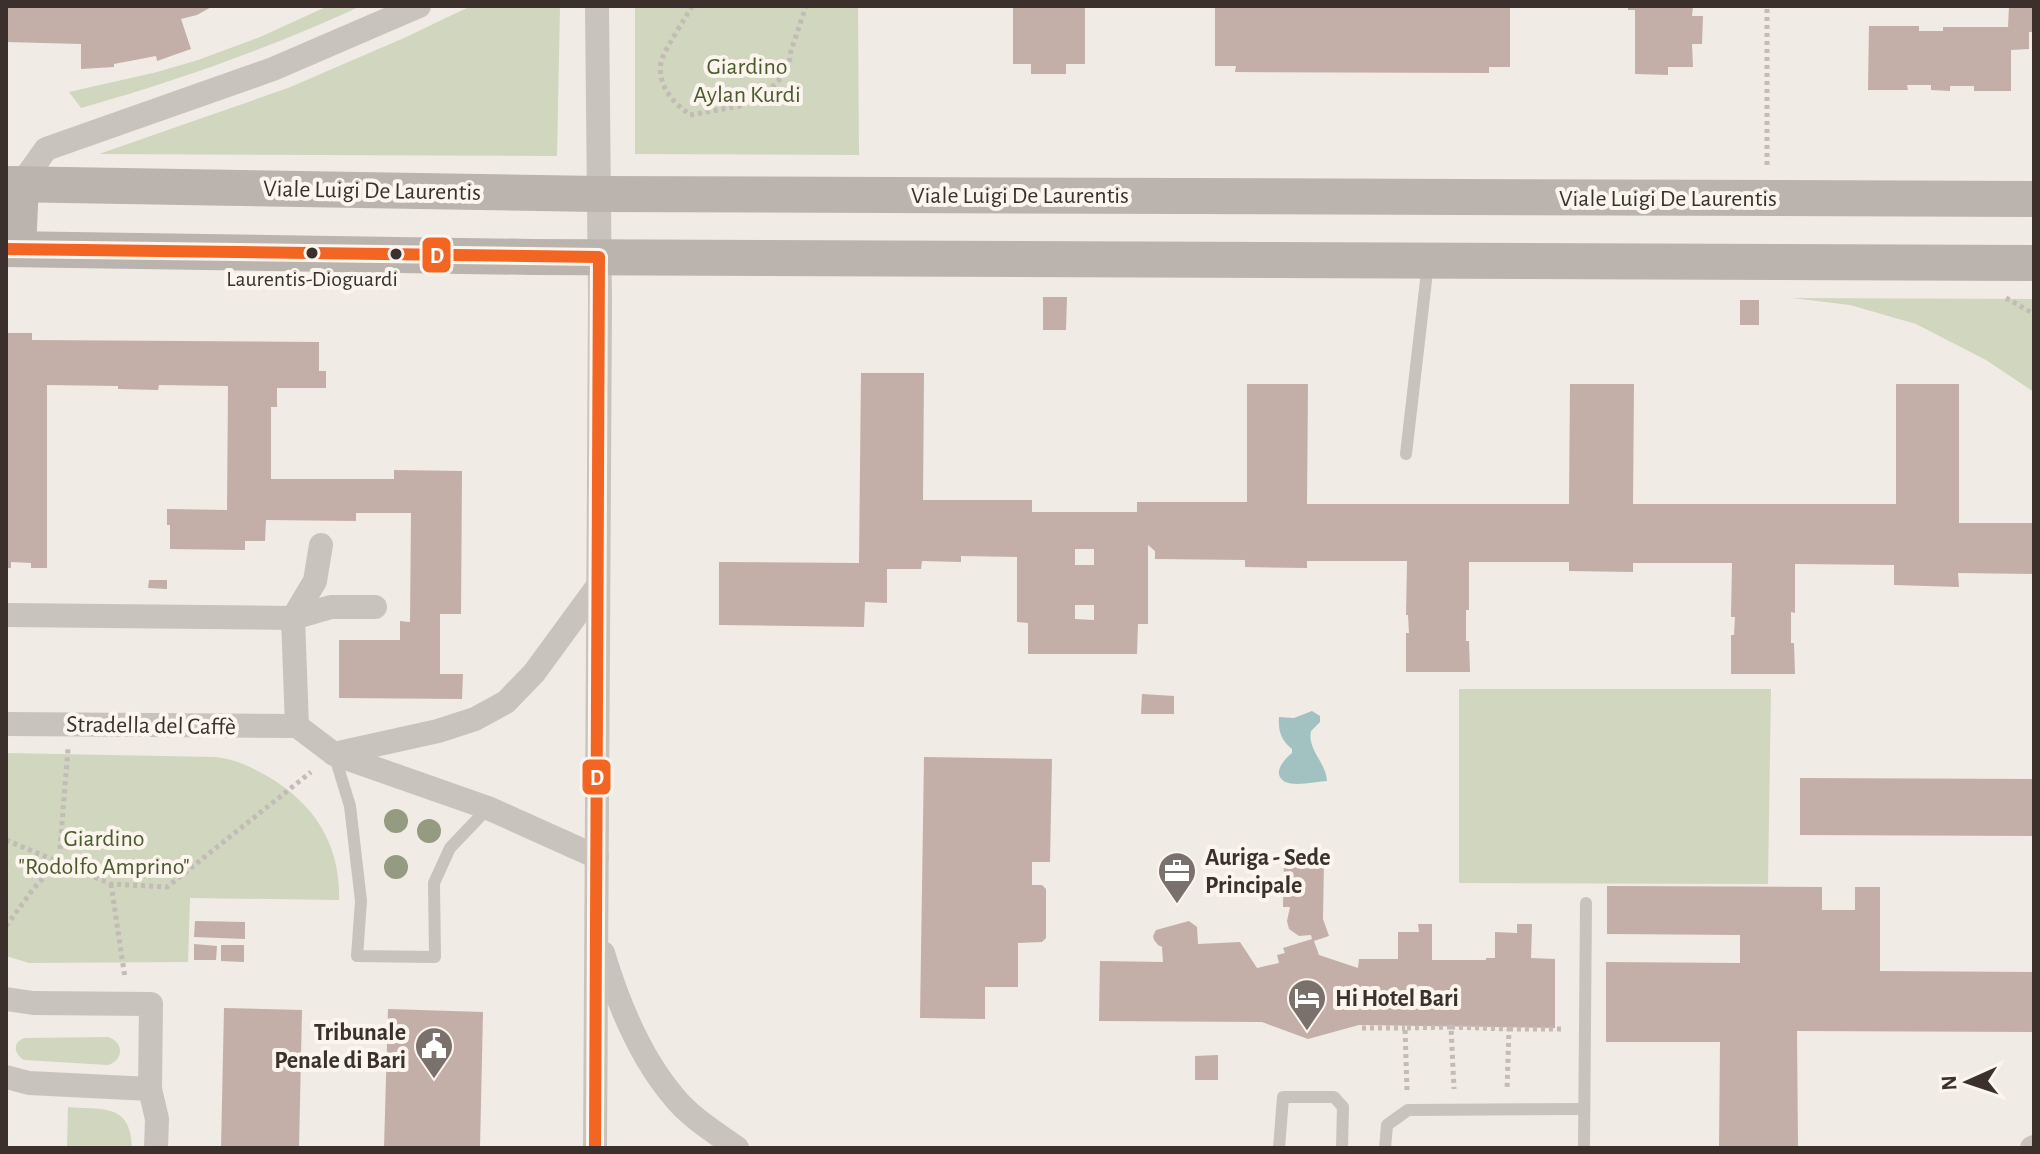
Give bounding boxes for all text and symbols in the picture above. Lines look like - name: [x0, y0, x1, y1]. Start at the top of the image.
- park label: Giardino Aylan Kurdi: [693, 55, 801, 107]
- street label: Viale Luigi De Laurentis: [263, 177, 481, 205]
- street label: Viale Luigi De Laurentis: [911, 184, 1129, 208]
- street label: Viale Luigi De Laurentis: [1559, 187, 1777, 211]
- line badge: D: [421, 236, 452, 274]
- marker: Laurentis-Dioguardi: [304, 245, 320, 261]
- text: D: [430, 245, 444, 267]
- unlabelled marker: [388, 246, 404, 262]
- place label: Laurentis-Dioguardi: [226, 268, 398, 290]
- street label: Stradella del Caffè: [66, 713, 236, 739]
- line badge: D: [581, 758, 612, 796]
- text: D: [590, 767, 604, 789]
- park label: Giardino "Rodolfo Amprino": [18, 827, 190, 879]
- place label: Auriga - Sede Principale: [1205, 846, 1331, 898]
- office icon: Auriga - Sede Principale: [1156, 850, 1198, 905]
- hotel icon: Hi Hotel Bari: [1286, 977, 1328, 1032]
- place label: Hi Hotel Bari: [1335, 987, 1459, 1011]
- place label: Tribunale Penale di Bari: [274, 1021, 406, 1073]
- public building icon: Tribunale Penale di Bari: [413, 1025, 455, 1080]
- north arrow: [1928, 1042, 2008, 1122]
- text: N: [1938, 1075, 1960, 1091]

